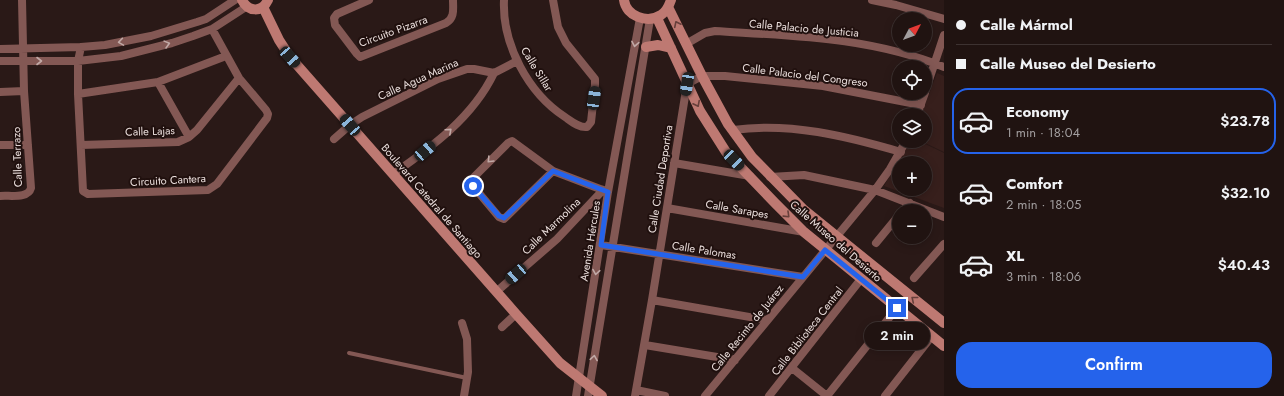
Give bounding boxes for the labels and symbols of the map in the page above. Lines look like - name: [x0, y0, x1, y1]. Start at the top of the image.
- street label: Circuito Pizarra: [356, 11, 430, 51]
- north arrow: [892, 12, 932, 52]
- street label: Calle Palacio de Justicia: [748, 15, 860, 41]
- one-way arrow: [674, 21, 682, 29]
- one-way arrow: [118, 37, 124, 46]
- one-way arrow: [163, 40, 170, 49]
- one-way arrow: [631, 41, 640, 47]
- car: [278, 44, 302, 70]
- street label: Calle Sillar: [517, 44, 557, 95]
- street label: Calle Agua Marina: [375, 54, 461, 104]
- one-way arrow: [36, 57, 42, 65]
- street label: Calle Palacio del Congreso: [741, 59, 869, 91]
- car: [679, 71, 695, 97]
- car: [586, 85, 602, 111]
- one-way arrow: [692, 100, 700, 107]
- car: [338, 112, 362, 138]
- street label: Calle Lajas: [125, 122, 176, 140]
- street label: Calle Ciudad Deportiva: [644, 124, 676, 234]
- street label: Calle Terrazo: [8, 127, 26, 187]
- one-way arrow: [444, 128, 452, 135]
- car: [412, 139, 438, 163]
- street label: Boulevard Catedral de Santiago: [378, 140, 486, 262]
- car: [721, 147, 747, 173]
- one-way arrow: [488, 155, 495, 163]
- street label: Circuito Cantera: [130, 170, 206, 190]
- route start: [464, 177, 482, 195]
- street label: Calle Marmolina: [518, 194, 584, 258]
- street label: Calle Sarapes: [704, 196, 770, 222]
- street label: Calle Museo del Desierto: [787, 197, 885, 285]
- street label: Avenida Hércules: [576, 199, 604, 282]
- one-way arrow: [782, 210, 790, 218]
- street label: Calle Palomas: [671, 237, 738, 263]
- car: [503, 262, 529, 286]
- one-way arrow: [593, 269, 601, 275]
- street label: Calle Recinto de Juárez: [707, 281, 787, 375]
- street label: Calle Biblioteca Central: [767, 283, 847, 379]
- one-way arrow: [911, 296, 918, 303]
- route end: [888, 299, 906, 317]
- callout: 2 min: [864, 322, 930, 350]
- one-way arrow: [589, 354, 598, 361]

